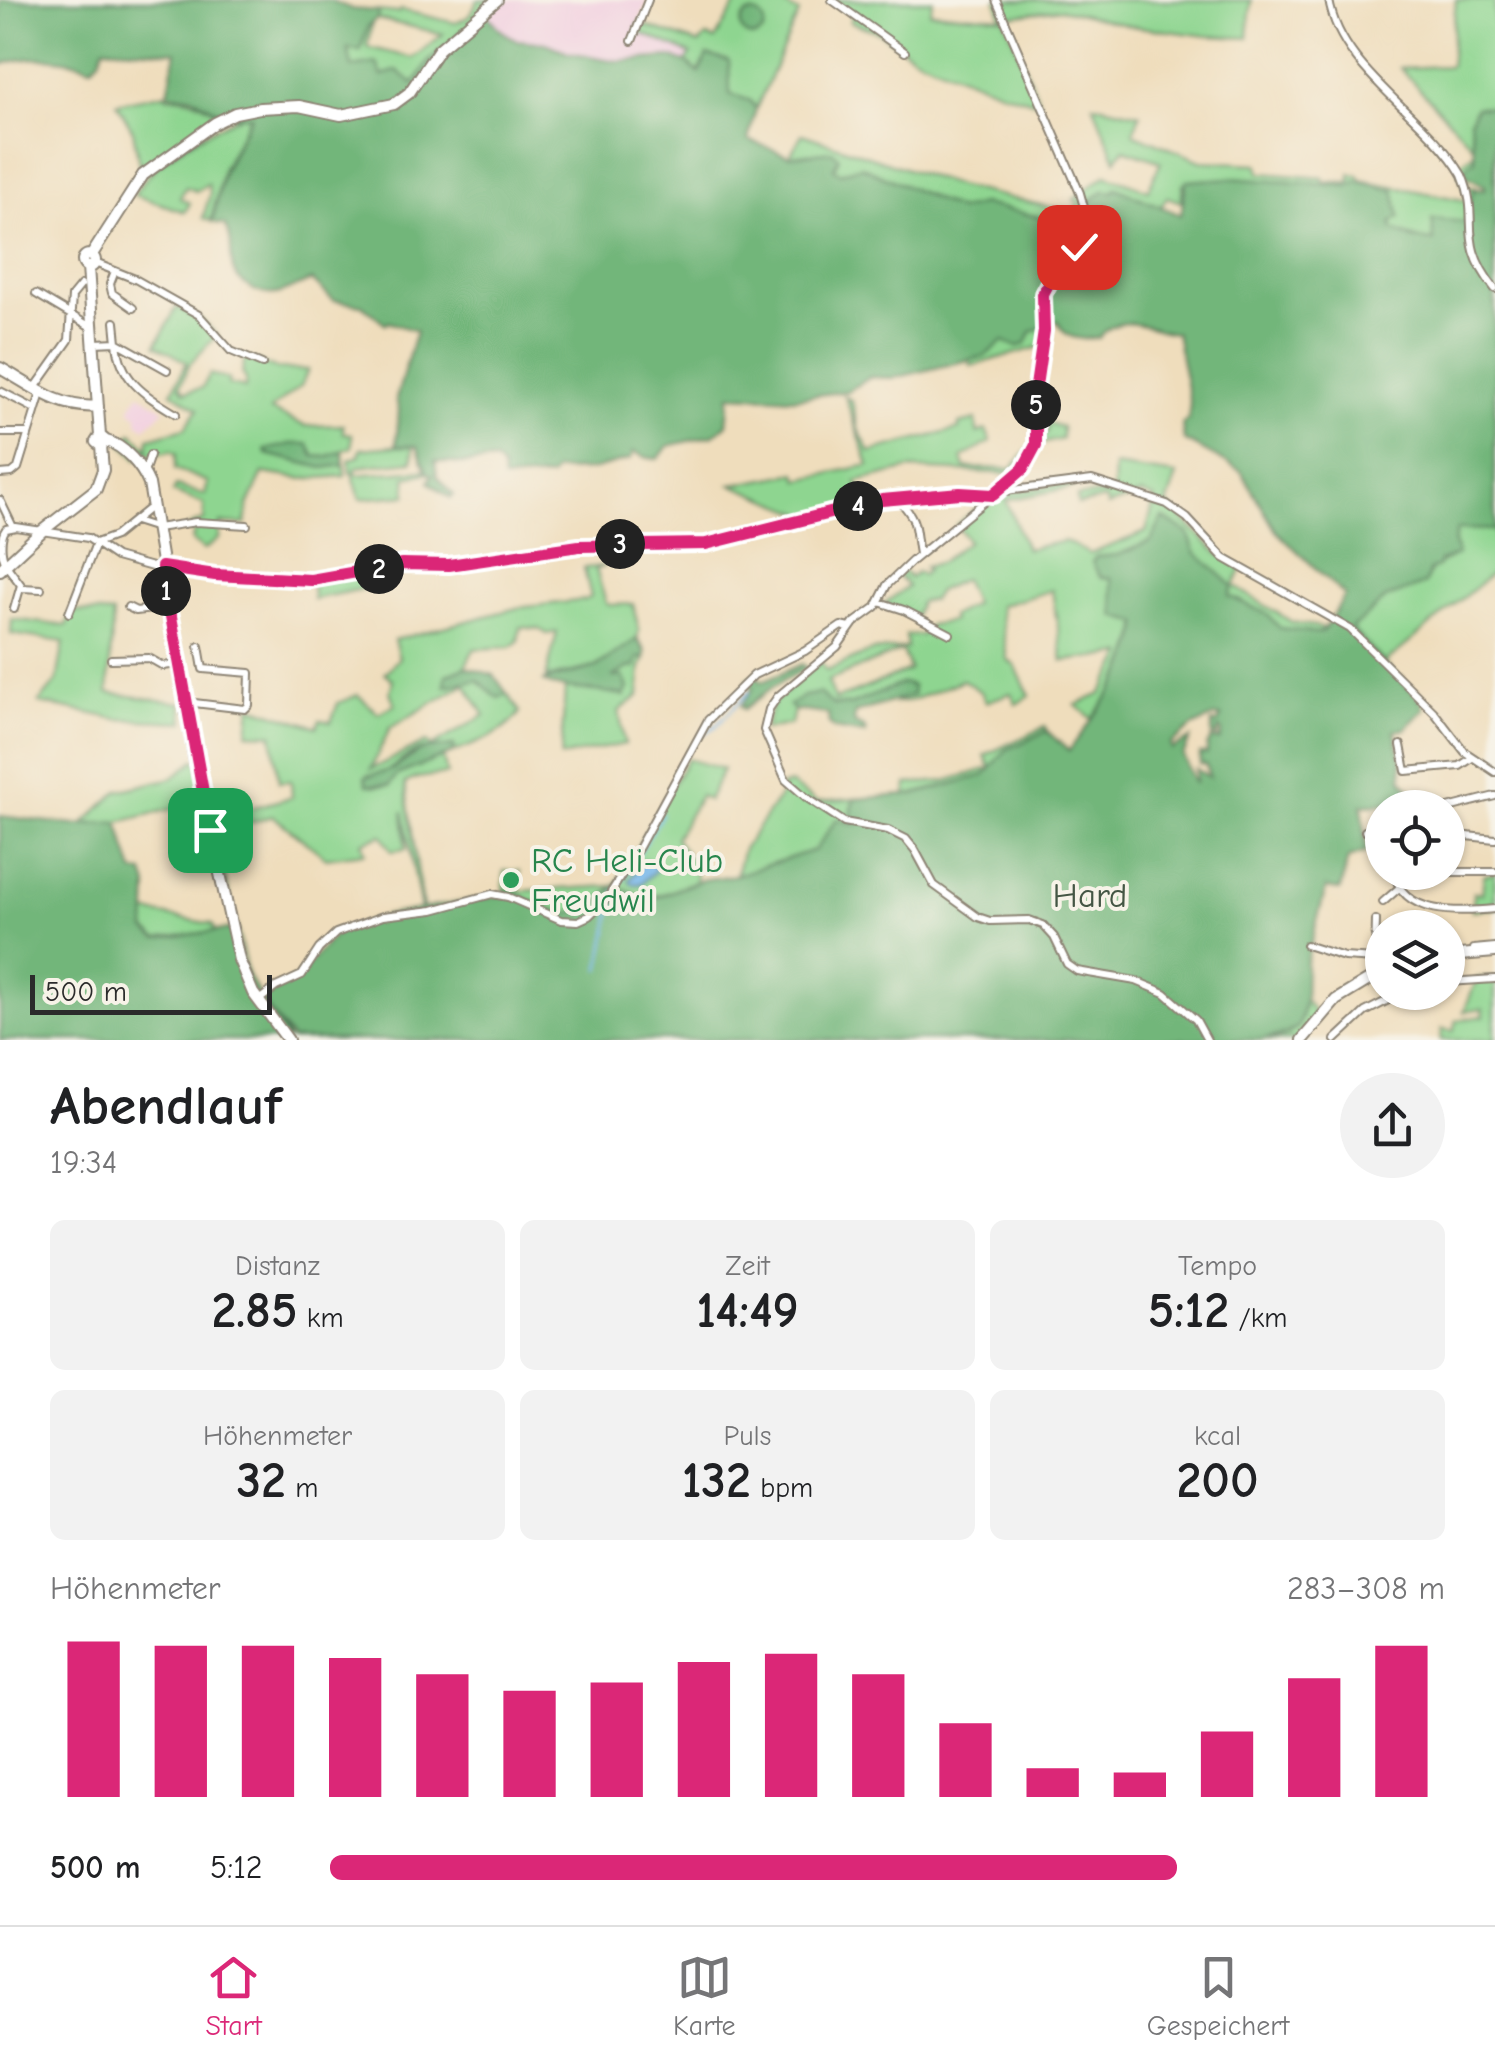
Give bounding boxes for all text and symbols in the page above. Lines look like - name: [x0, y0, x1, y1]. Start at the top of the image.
- pin: [1037, 205, 1122, 290]
- icon: check: [1052, 220, 1107, 275]
- pin: 5: [1011, 380, 1061, 430]
- text: 5: [1029, 389, 1043, 421]
- pin: 4: [833, 481, 883, 531]
- text: 4: [851, 490, 865, 522]
- pin: 3: [595, 519, 645, 569]
- text: 3: [613, 528, 627, 560]
- pin: 2: [354, 544, 404, 594]
- text: 2: [372, 553, 386, 585]
- pin: 1: [141, 566, 191, 616]
- text: 1: [160, 575, 172, 607]
- pin: [168, 788, 253, 873]
- map controls: [1365, 790, 1465, 1010]
- button: locate: [1365, 790, 1465, 890]
- icon: arrive: [183, 803, 238, 858]
- place label: RC Heli-Club Freudwil: [531, 840, 723, 921]
- marker: RC Heli-Club Freudwil: [500, 869, 522, 891]
- park label: Hard: [1053, 875, 1127, 916]
- button: layers: [1365, 910, 1465, 1010]
- scale bar: [30, 970, 272, 1014]
- text: 500 m: [45, 976, 127, 1008]
- button: share: [1340, 1073, 1445, 1178]
- text: Abendlauf: [50, 1074, 282, 1138]
- text: 19:34: [50, 1144, 117, 1181]
- text: Distanz: [235, 1250, 320, 1282]
- text: Zeit: [725, 1250, 770, 1282]
- text: Tempo: [1178, 1250, 1257, 1282]
- text: 2.85: [211, 1282, 298, 1340]
- text: 14:49: [696, 1282, 799, 1340]
- text: 5:12: [1148, 1282, 1229, 1340]
- text: km: [298, 1302, 344, 1334]
- text: /km: [1229, 1302, 1287, 1334]
- text: Höhenmeter: [203, 1420, 352, 1452]
- text: Puls: [724, 1420, 771, 1452]
- text: kcal: [1194, 1420, 1241, 1452]
- text: 32: [236, 1452, 286, 1510]
- text: 132: [682, 1452, 751, 1510]
- text: 200: [1176, 1452, 1259, 1510]
- text: m: [286, 1472, 319, 1504]
- text: bpm: [751, 1472, 813, 1504]
- text: Höhenmeter: [50, 1570, 220, 1607]
- text: 283–308 m: [1287, 1570, 1445, 1607]
- text: 500 m: [50, 1849, 140, 1886]
- text: 5:12: [210, 1849, 263, 1886]
- tab: Start: [206, 1950, 262, 2042]
- tab: Karte: [673, 1950, 736, 2042]
- tab: Gespeichert: [1147, 1950, 1289, 2042]

